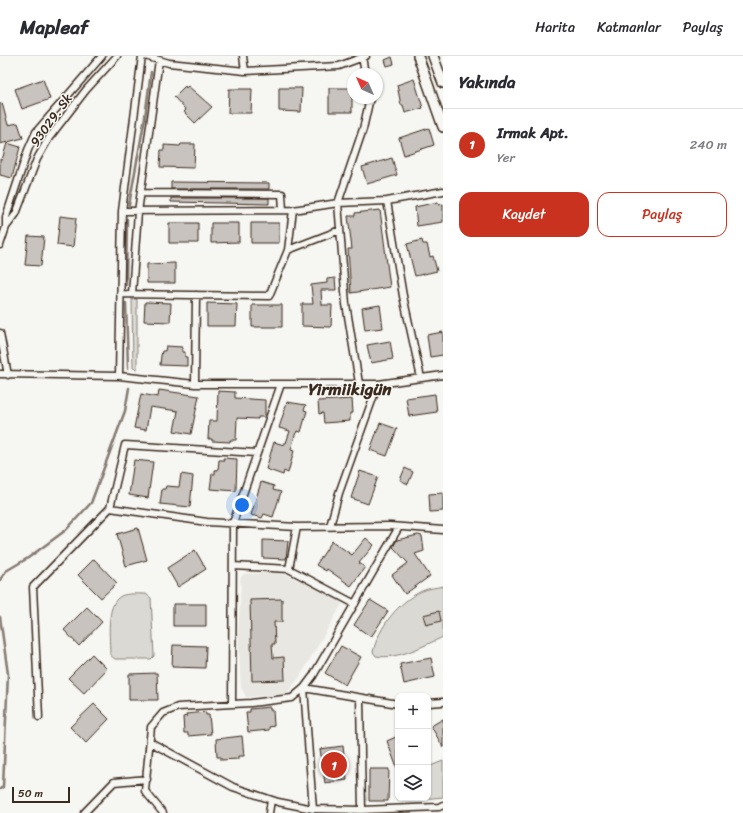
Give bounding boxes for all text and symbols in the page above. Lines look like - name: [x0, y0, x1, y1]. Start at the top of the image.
- text: Mapleaf: [20, 11, 88, 44]
- text: Harita: [535, 15, 575, 40]
- text: Katmanlar: [597, 15, 661, 40]
- text: Paylaş: [683, 15, 723, 40]
- text: Yakında: [459, 67, 515, 97]
- north arrow: [347, 68, 383, 104]
- street label: 93029. Sk: [24, 88, 78, 152]
- text: Irmak Apt.: [497, 120, 569, 146]
- text: 1: [469, 133, 475, 156]
- text: 240 m: [690, 133, 727, 156]
- text: Yer: [497, 146, 515, 169]
- button: Kaydet: [459, 192, 589, 237]
- button: Paylaş: [597, 192, 727, 237]
- district label: Yirmiikigün: [308, 374, 392, 404]
- your location: [232, 495, 252, 515]
- map controls: [395, 693, 431, 801]
- button: +: [395, 693, 431, 729]
- button: −: [395, 729, 431, 765]
- pin: 1: [321, 750, 347, 780]
- button: layers: [395, 765, 431, 801]
- text: 50 m: [18, 784, 43, 803]
- scale bar: [12, 785, 70, 804]

